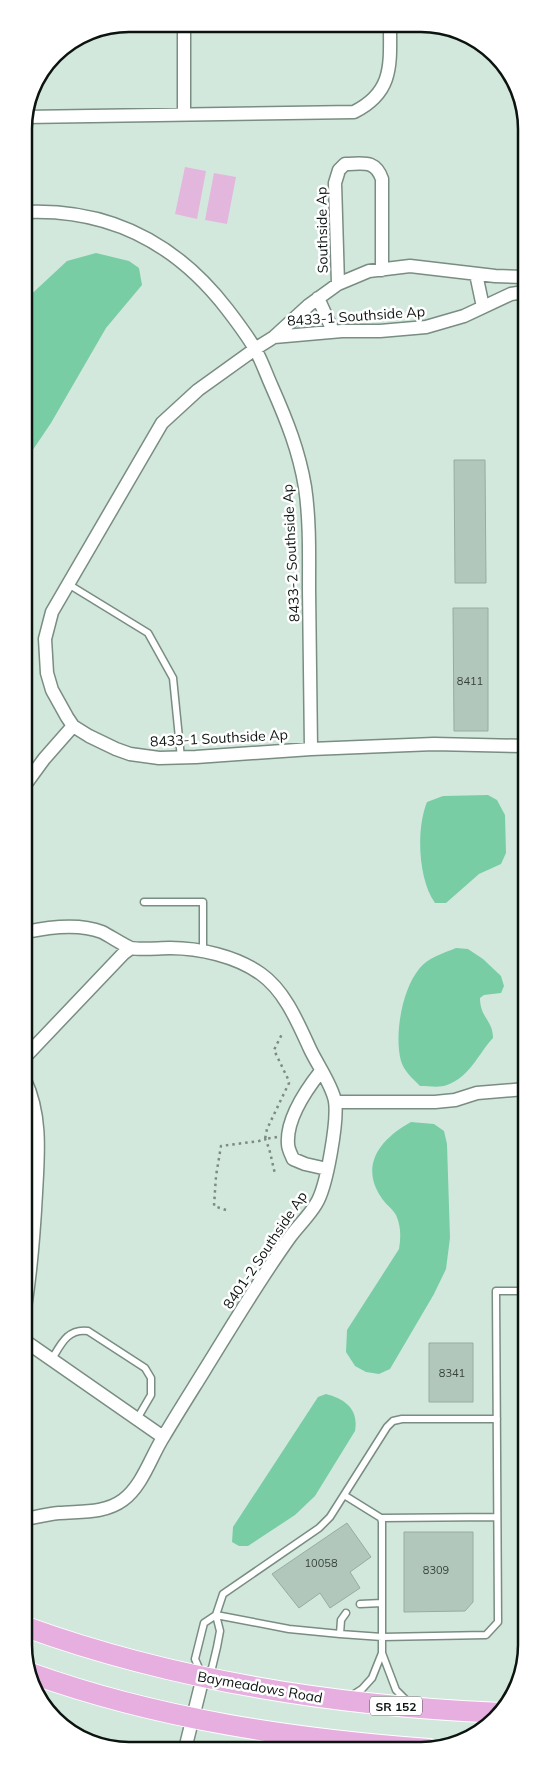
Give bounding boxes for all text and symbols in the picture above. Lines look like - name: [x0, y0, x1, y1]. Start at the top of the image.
- street label: Southside Ap: [312, 187, 332, 273]
- street label: 8433-1 Southside Ap: [286, 302, 426, 330]
- street label: 8433-2 Southside Ap: [278, 484, 304, 622]
- house number: 8411: [457, 674, 483, 688]
- street label: 8433-1 Southside Ap: [150, 725, 288, 751]
- street label: 8401-2 Southside Ap: [219, 1188, 311, 1312]
- house number: 8341: [439, 1366, 465, 1380]
- house number: 10058: [305, 1556, 338, 1570]
- house number: 8309: [423, 1563, 449, 1577]
- street label: Baymeadows Road: [196, 1667, 324, 1707]
- road number: SR 152: [370, 1696, 422, 1715]

